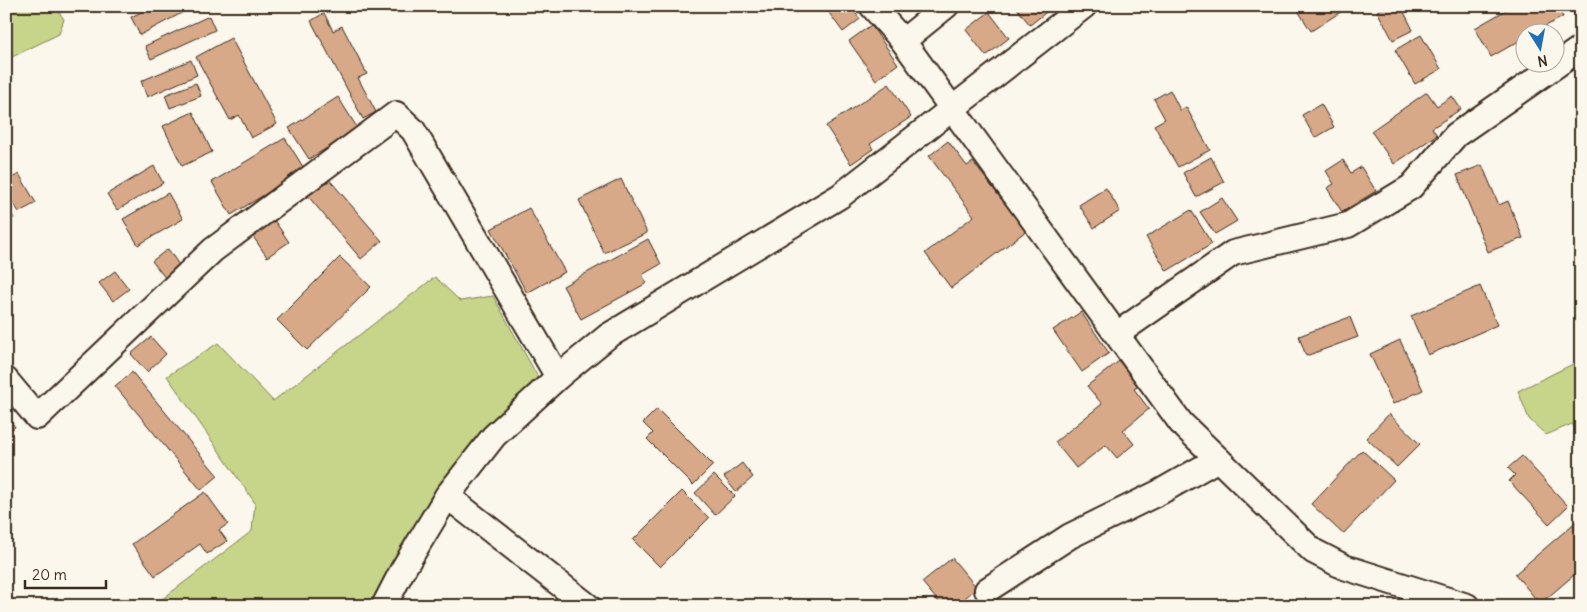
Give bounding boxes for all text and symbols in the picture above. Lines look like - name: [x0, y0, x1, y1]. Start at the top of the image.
- north arrow: [1514, 22, 1564, 72]
- text: N: [1536, 51, 1549, 71]
- scale bar: [25, 557, 106, 589]
- text: 20 m: [32, 565, 67, 584]

